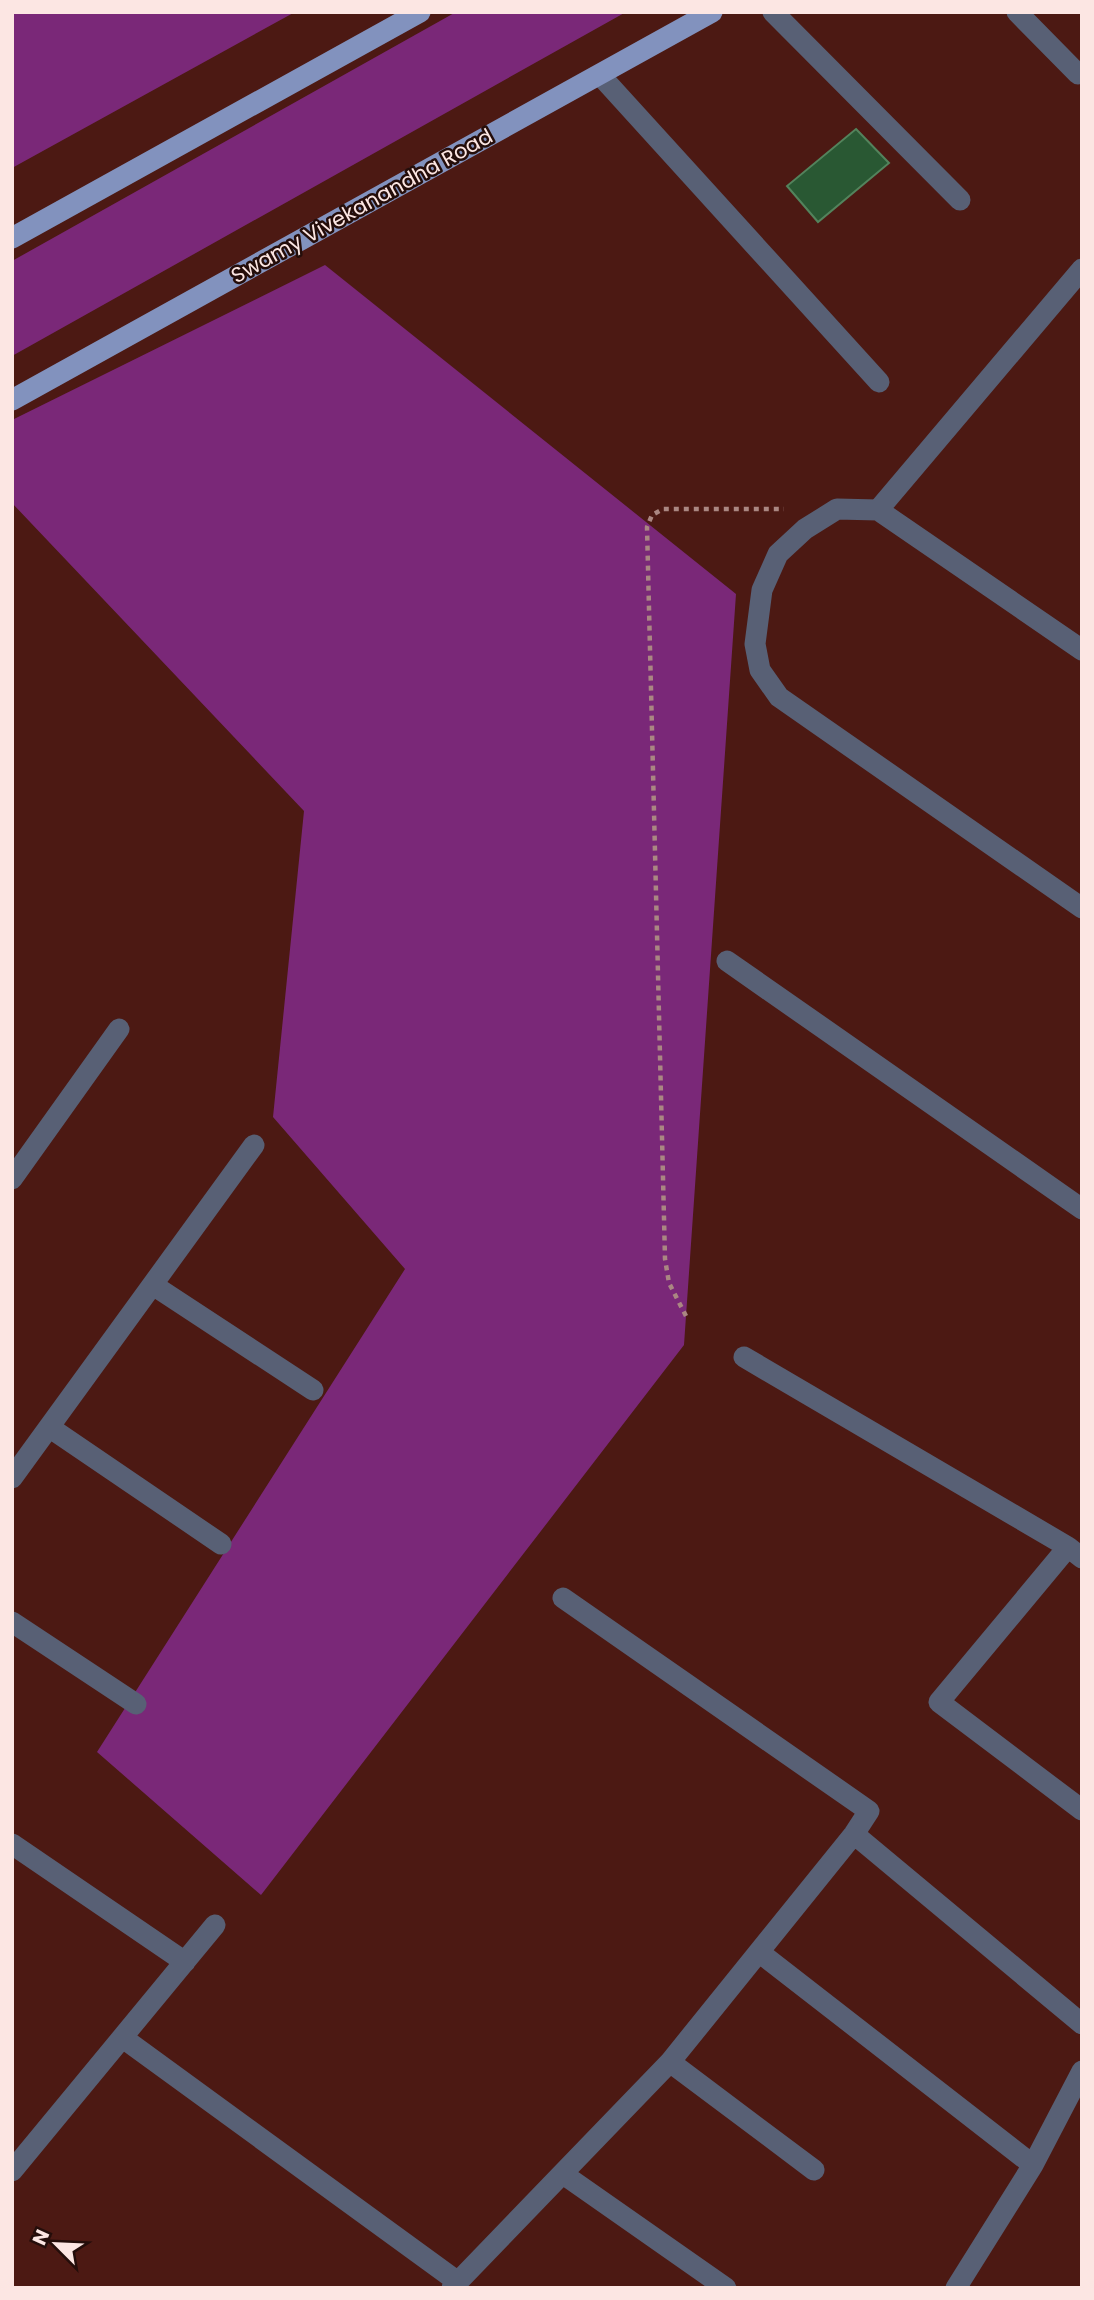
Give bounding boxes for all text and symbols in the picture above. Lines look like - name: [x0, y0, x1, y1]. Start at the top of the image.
- street label: Swamy Vivekanandha Road: [226, 121, 498, 290]
- north arrow: [21, 2209, 91, 2279]
- text: N: [26, 2225, 56, 2249]

